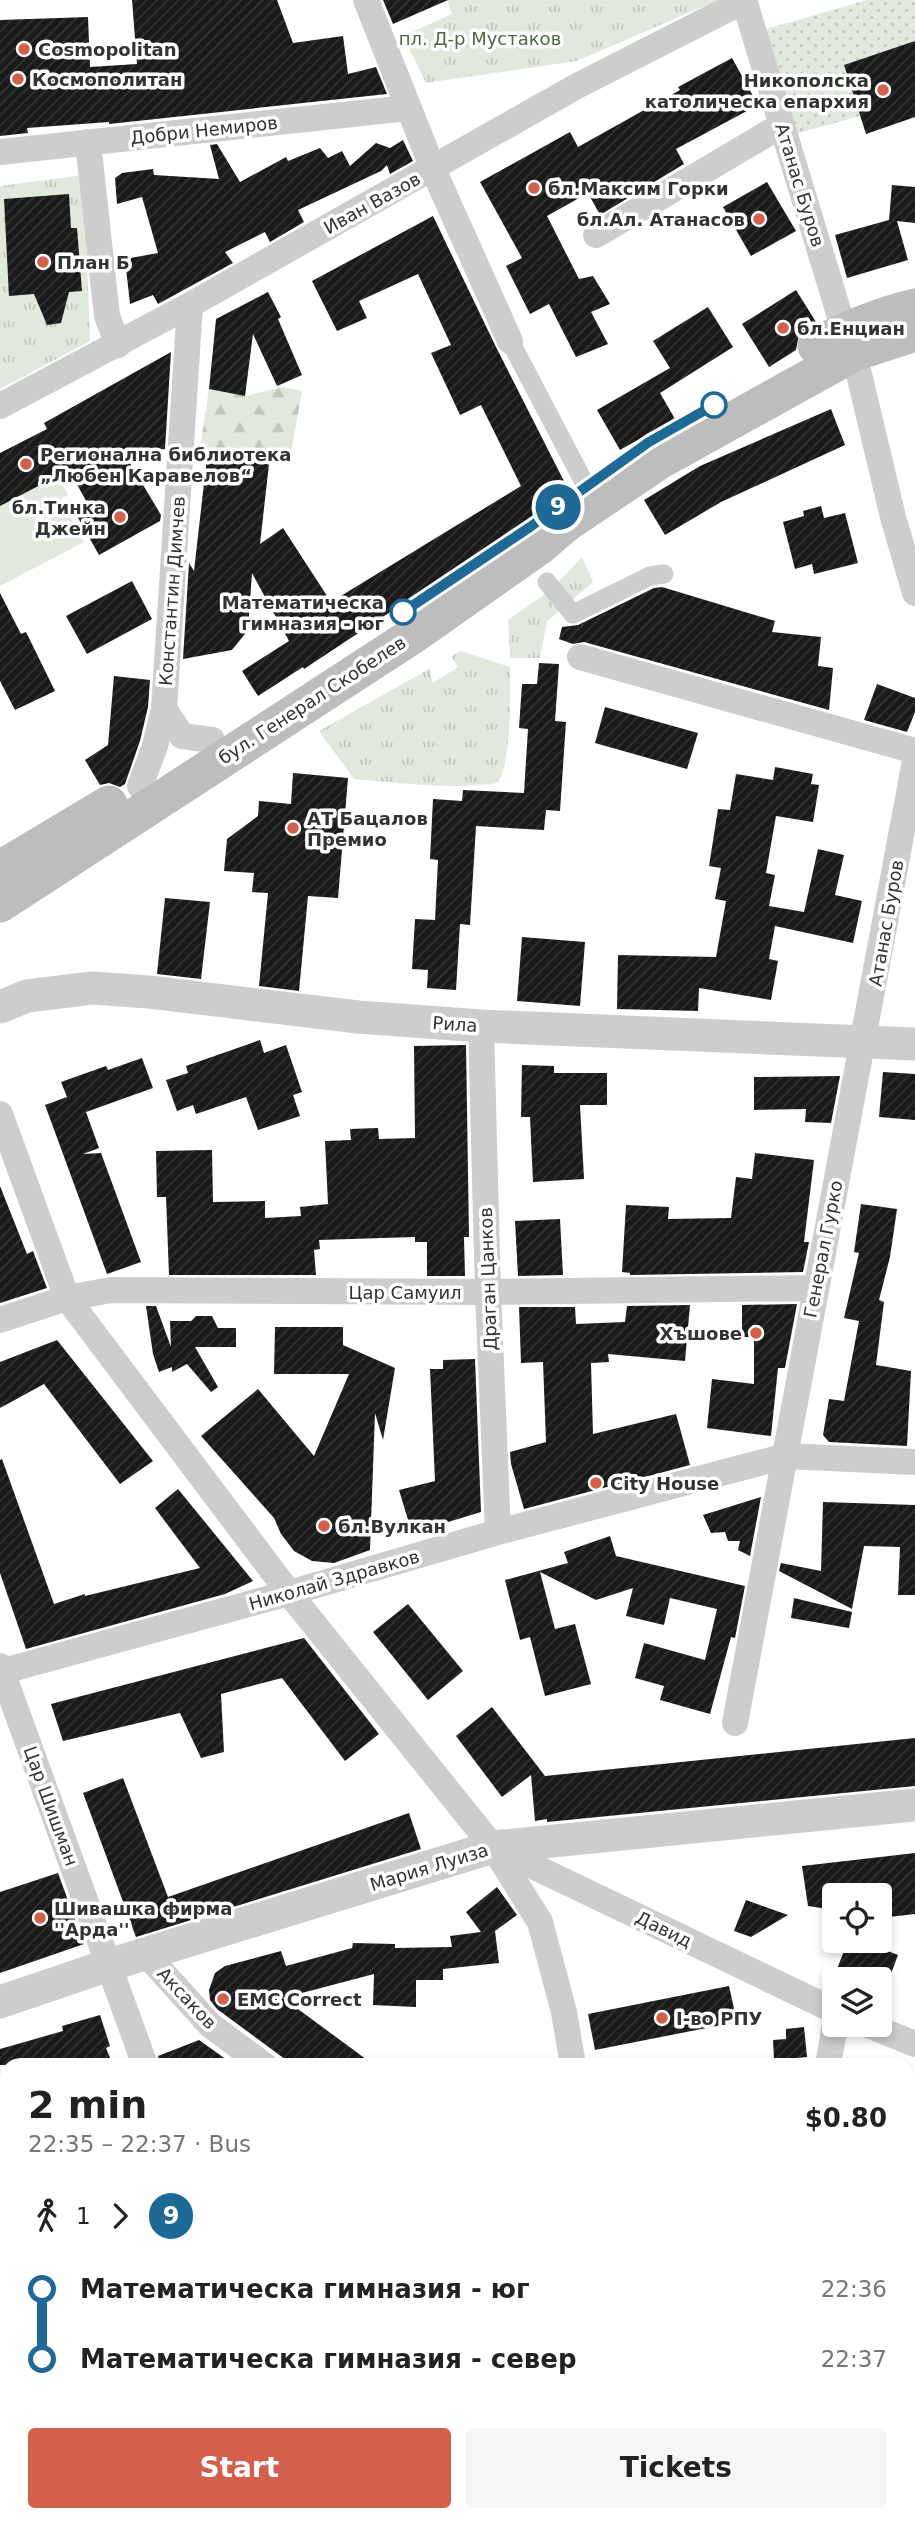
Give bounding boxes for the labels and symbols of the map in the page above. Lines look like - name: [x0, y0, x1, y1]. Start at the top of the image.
- park label: пл. Д-р Мустаков: [399, 28, 561, 49]
- place label: Cosmopolitan: [38, 39, 177, 60]
- marker: Cosmopolitan: [16, 41, 32, 57]
- place label: Космополитан: [32, 69, 182, 90]
- place label: Никополска католическа епархия: [645, 70, 869, 112]
- marker: Космополитан: [10, 71, 26, 87]
- marker: Никополска католическа епархия: [875, 82, 891, 98]
- street label: Добри Немиров: [129, 112, 279, 148]
- street label: Атанас Буров: [771, 121, 829, 249]
- street label: Иван Вазов: [320, 168, 424, 238]
- place label: бл.Максим Горки: [548, 178, 729, 199]
- marker: бл.Максим Горки: [526, 180, 542, 196]
- place label: бл.Ал. Атанасов: [577, 209, 745, 230]
- marker: бл.Ал. Атанасов: [751, 211, 767, 227]
- place label: План Б: [57, 252, 130, 273]
- marker: План Б: [35, 254, 51, 270]
- place label: бл.Енциан: [797, 318, 905, 339]
- marker: бл.Енциан: [775, 320, 791, 336]
- unlabelled marker: [701, 392, 727, 418]
- place label: Регионална библиотека „Любен Каравелов“: [40, 444, 291, 486]
- marker: Регионална библиотека „Любен Каравелов“: [18, 456, 34, 472]
- line badge: 9: [535, 484, 581, 530]
- street label: Константин Димчев: [155, 495, 189, 687]
- place label: бл.Тинка Джейн: [12, 497, 106, 539]
- marker: бл.Тинка Джейн: [112, 509, 128, 525]
- place label: Математическа гимназия - юг: [222, 592, 384, 634]
- marker: Математическа гимназия - юг: [390, 599, 416, 625]
- street label: бул. Генерал Скобелев: [214, 632, 410, 768]
- place label: АТ Бацалов Премио: [307, 808, 428, 850]
- marker: АТ Бацалов Премио: [285, 820, 301, 836]
- street label: Атанас Буров: [865, 858, 907, 988]
- street label: Рила: [432, 1012, 478, 1036]
- street label: Генерал Гурко: [799, 1179, 847, 1319]
- street label: Драган Цанков: [475, 1207, 501, 1351]
- street label: Цар Самуил: [348, 1282, 462, 1303]
- place label: Хъшове: [660, 1323, 742, 1344]
- marker: Хъшове: [748, 1325, 764, 1341]
- place label: City House: [610, 1473, 719, 1494]
- marker: City House: [588, 1475, 604, 1491]
- place label: бл.Вулкан: [338, 1516, 446, 1537]
- marker: бл.Вулкан: [316, 1518, 332, 1534]
- street label: Николай Здравков: [246, 1546, 422, 1614]
- street label: Цар Шишман: [20, 1743, 82, 1869]
- street label: Мария Луиза: [367, 1839, 491, 1895]
- place label: Шивашка фирма ''Арда'': [54, 1898, 232, 1940]
- street label: Давид: [632, 1906, 696, 1952]
- marker: Шивашка фирма ''Арда'': [32, 1910, 48, 1926]
- street label: Аксаков: [153, 1963, 221, 2033]
- place label: EMC Correct: [237, 1989, 362, 2010]
- marker: EMC Correct: [215, 1991, 231, 2007]
- place label: I-во РПУ: [676, 2008, 762, 2029]
- marker: I-во РПУ: [654, 2010, 670, 2026]

